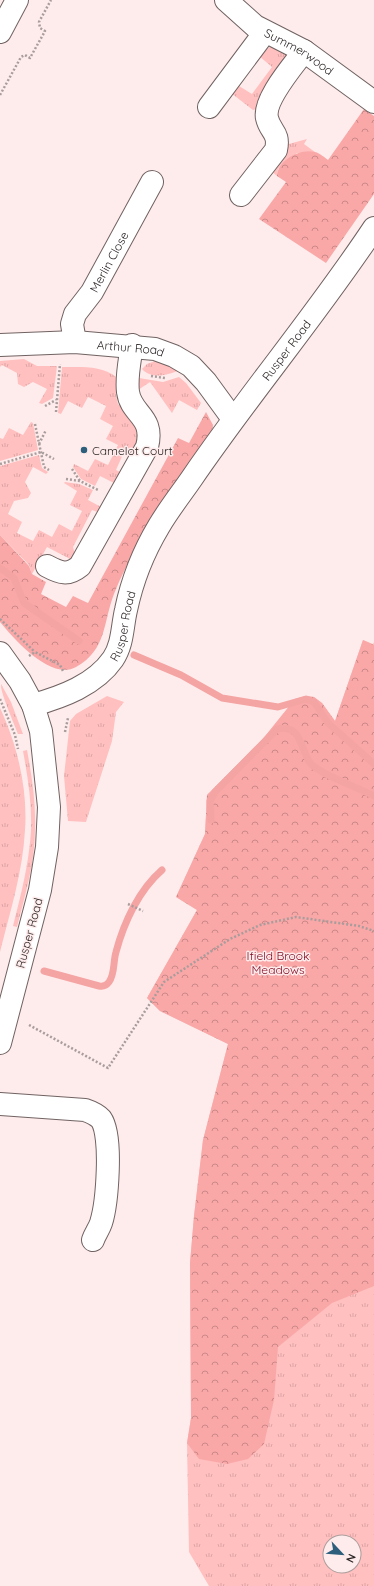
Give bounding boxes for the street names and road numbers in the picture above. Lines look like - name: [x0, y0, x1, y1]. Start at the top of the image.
- street label: Summerwood: [262, 25, 337, 78]
- street label: Merlin Close: [86, 228, 131, 295]
- street label: Rusper Road: [258, 317, 314, 383]
- street label: Arthur Road: [96, 336, 167, 359]
- street label: Rusper Road: [106, 589, 138, 664]
- street label: Rusper Road: [12, 896, 46, 970]

